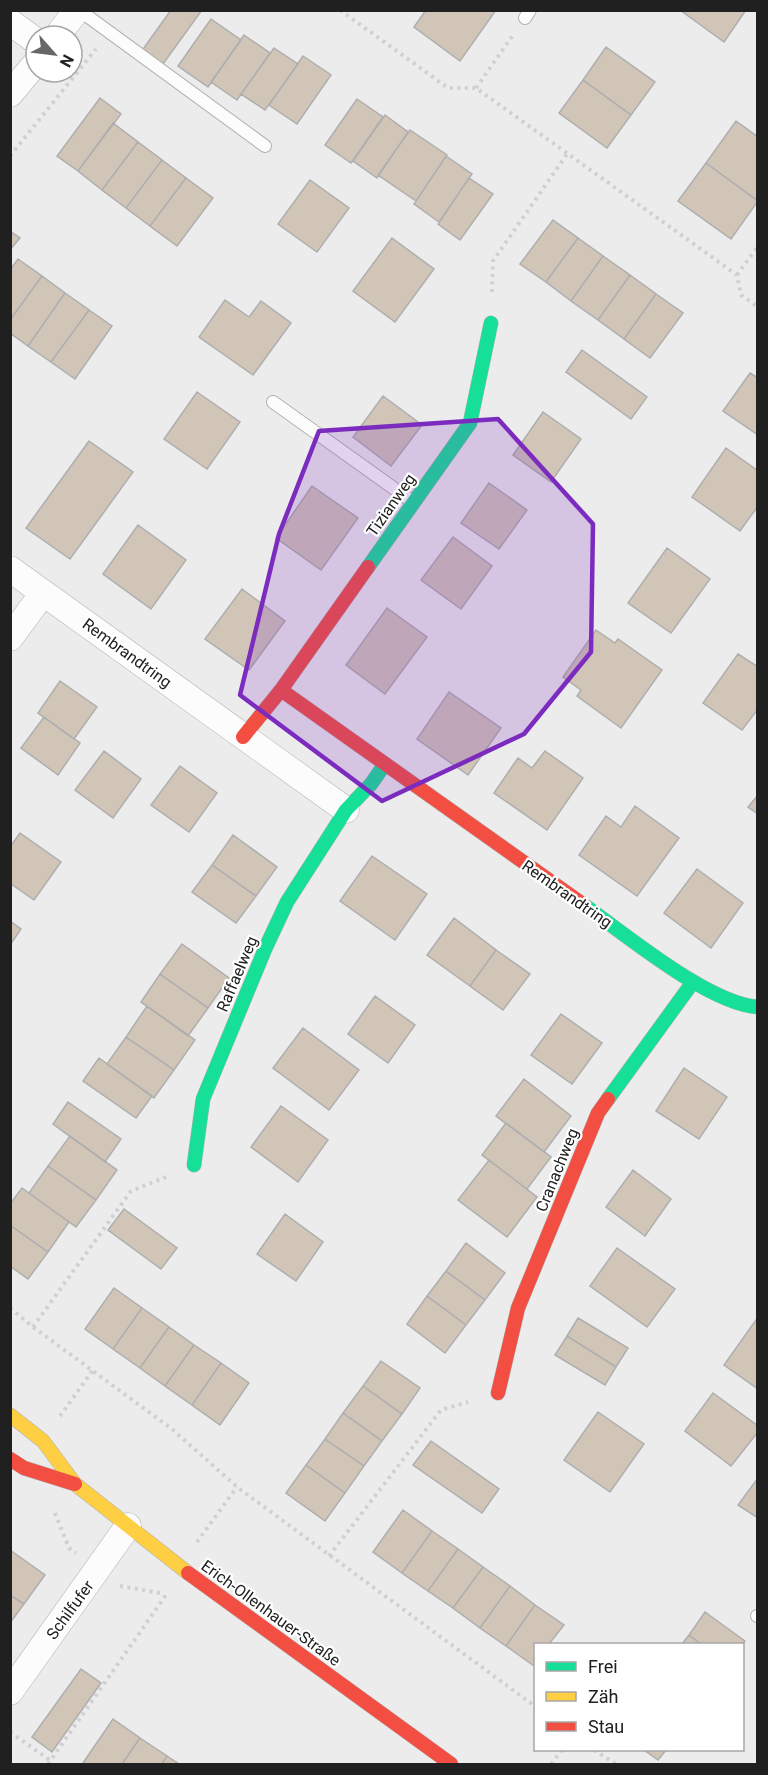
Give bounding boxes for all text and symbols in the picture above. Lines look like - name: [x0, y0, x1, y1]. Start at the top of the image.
- north arrow: [24, 24, 84, 84]
- text: N: [56, 51, 78, 70]
- street label: Tizianweg: [362, 470, 420, 540]
- street label: Rembrandtring: [79, 614, 175, 692]
- street label: Rembrandtring: [518, 856, 616, 932]
- street label: Raffaelweg: [213, 933, 261, 1015]
- street label: Cranachweg: [532, 1125, 582, 1215]
- street label: Erich-Ollenhauer-Straße: [198, 1556, 344, 1670]
- street label: Schilfufer: [42, 1576, 98, 1643]
- legend: [534, 1643, 744, 1751]
- text: Frei: [588, 1656, 618, 1677]
- text: Zäh: [588, 1686, 619, 1707]
- text: Stau: [588, 1716, 624, 1737]

